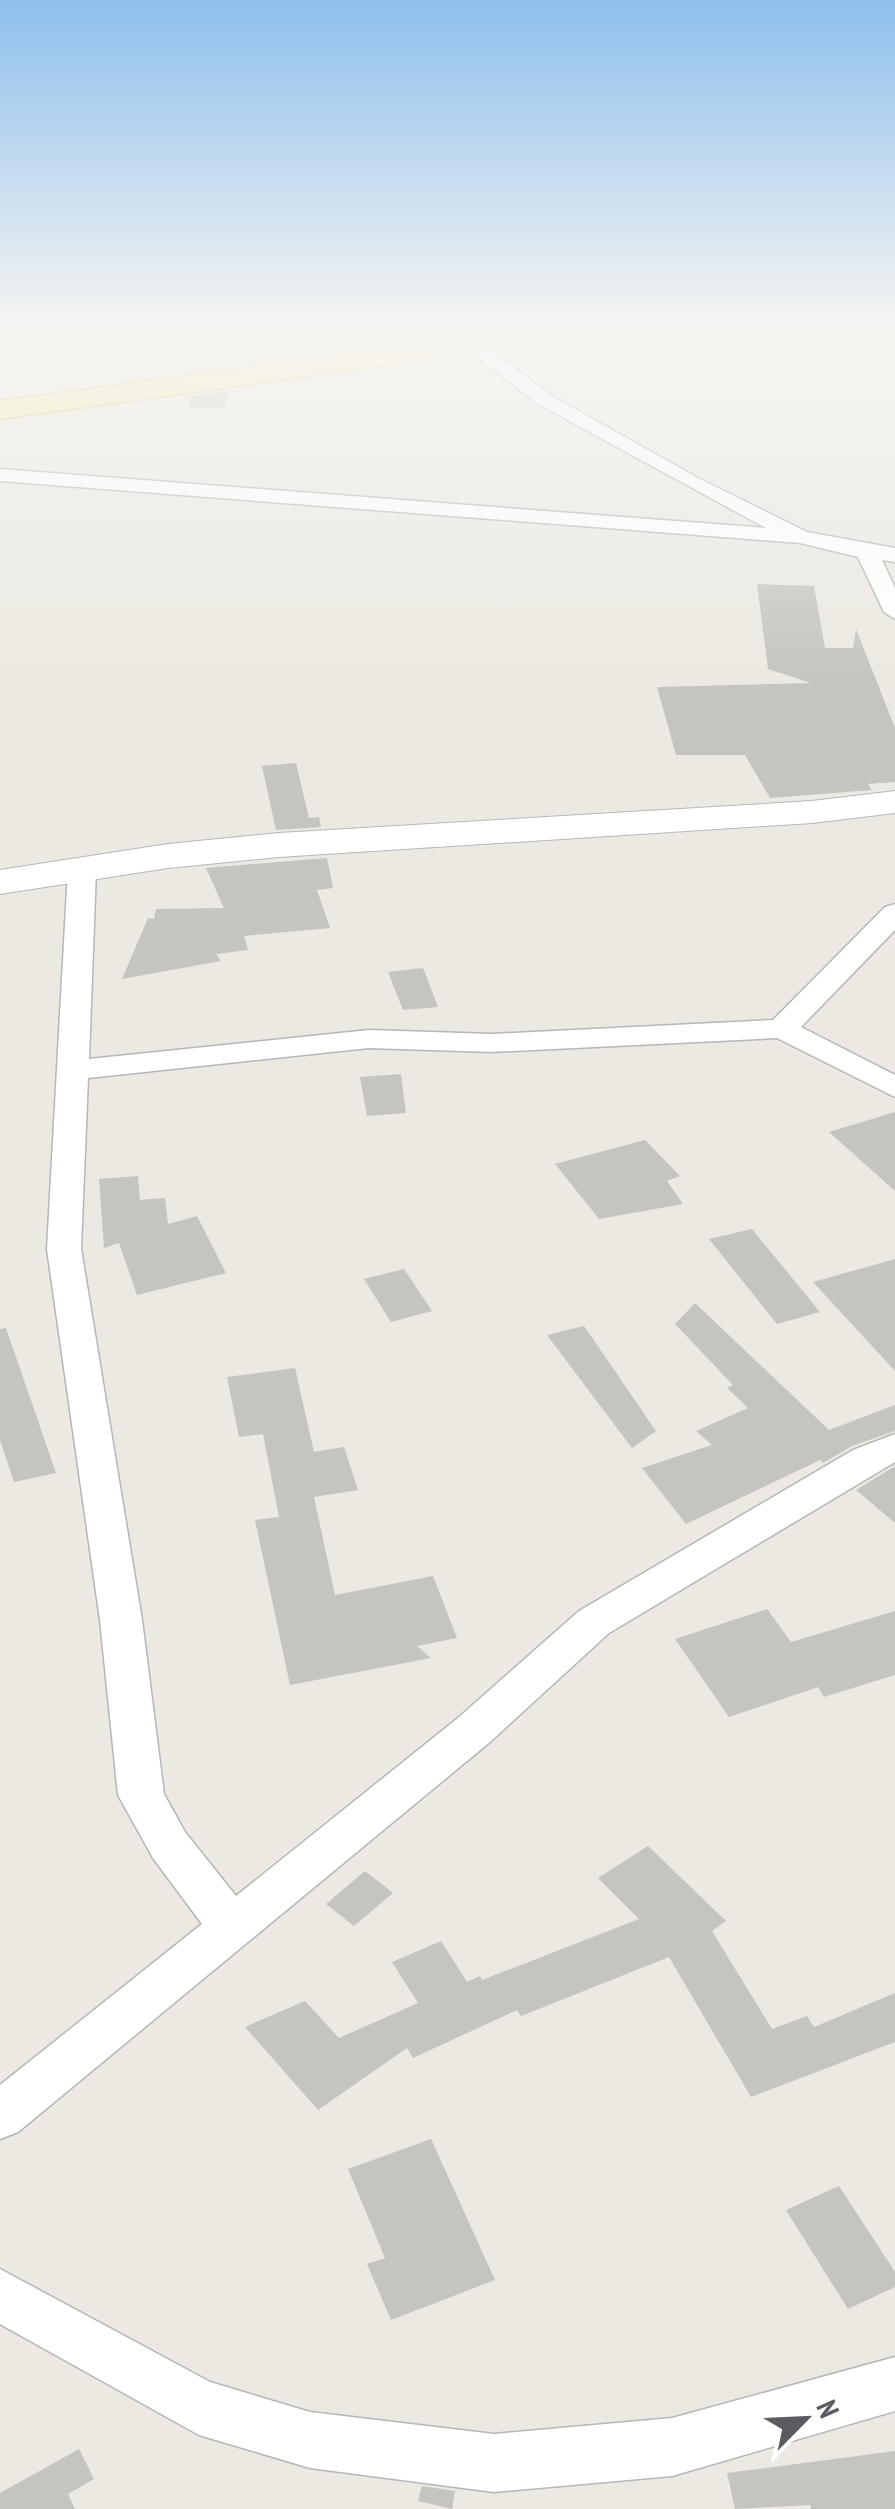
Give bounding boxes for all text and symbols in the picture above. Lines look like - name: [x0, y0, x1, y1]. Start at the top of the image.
- north arrow: [755, 2369, 855, 2469]
- text: N: [808, 2394, 848, 2423]

